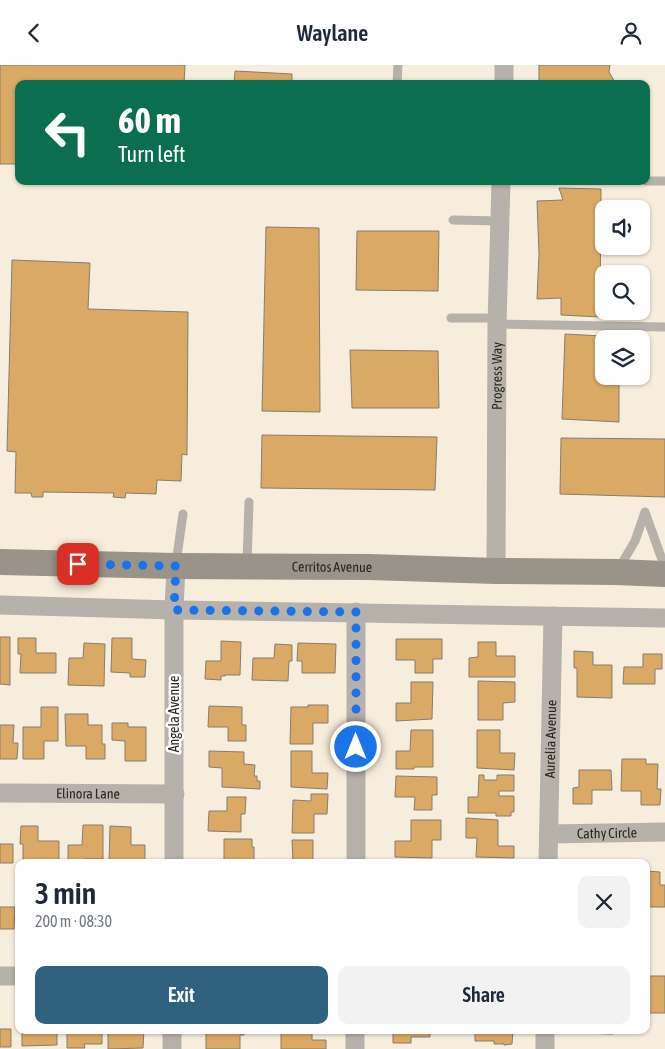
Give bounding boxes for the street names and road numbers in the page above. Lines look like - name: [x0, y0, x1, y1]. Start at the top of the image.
- street label: Progress Way: [489, 342, 505, 410]
- street label: Cerritos Avenue: [292, 559, 372, 575]
- street label: Angela Avenue: [166, 676, 182, 752]
- street label: Aurelia Avenue: [542, 700, 559, 778]
- street label: Elinora Lane: [56, 785, 120, 802]
- street label: Cathy Circle: [577, 824, 637, 842]

